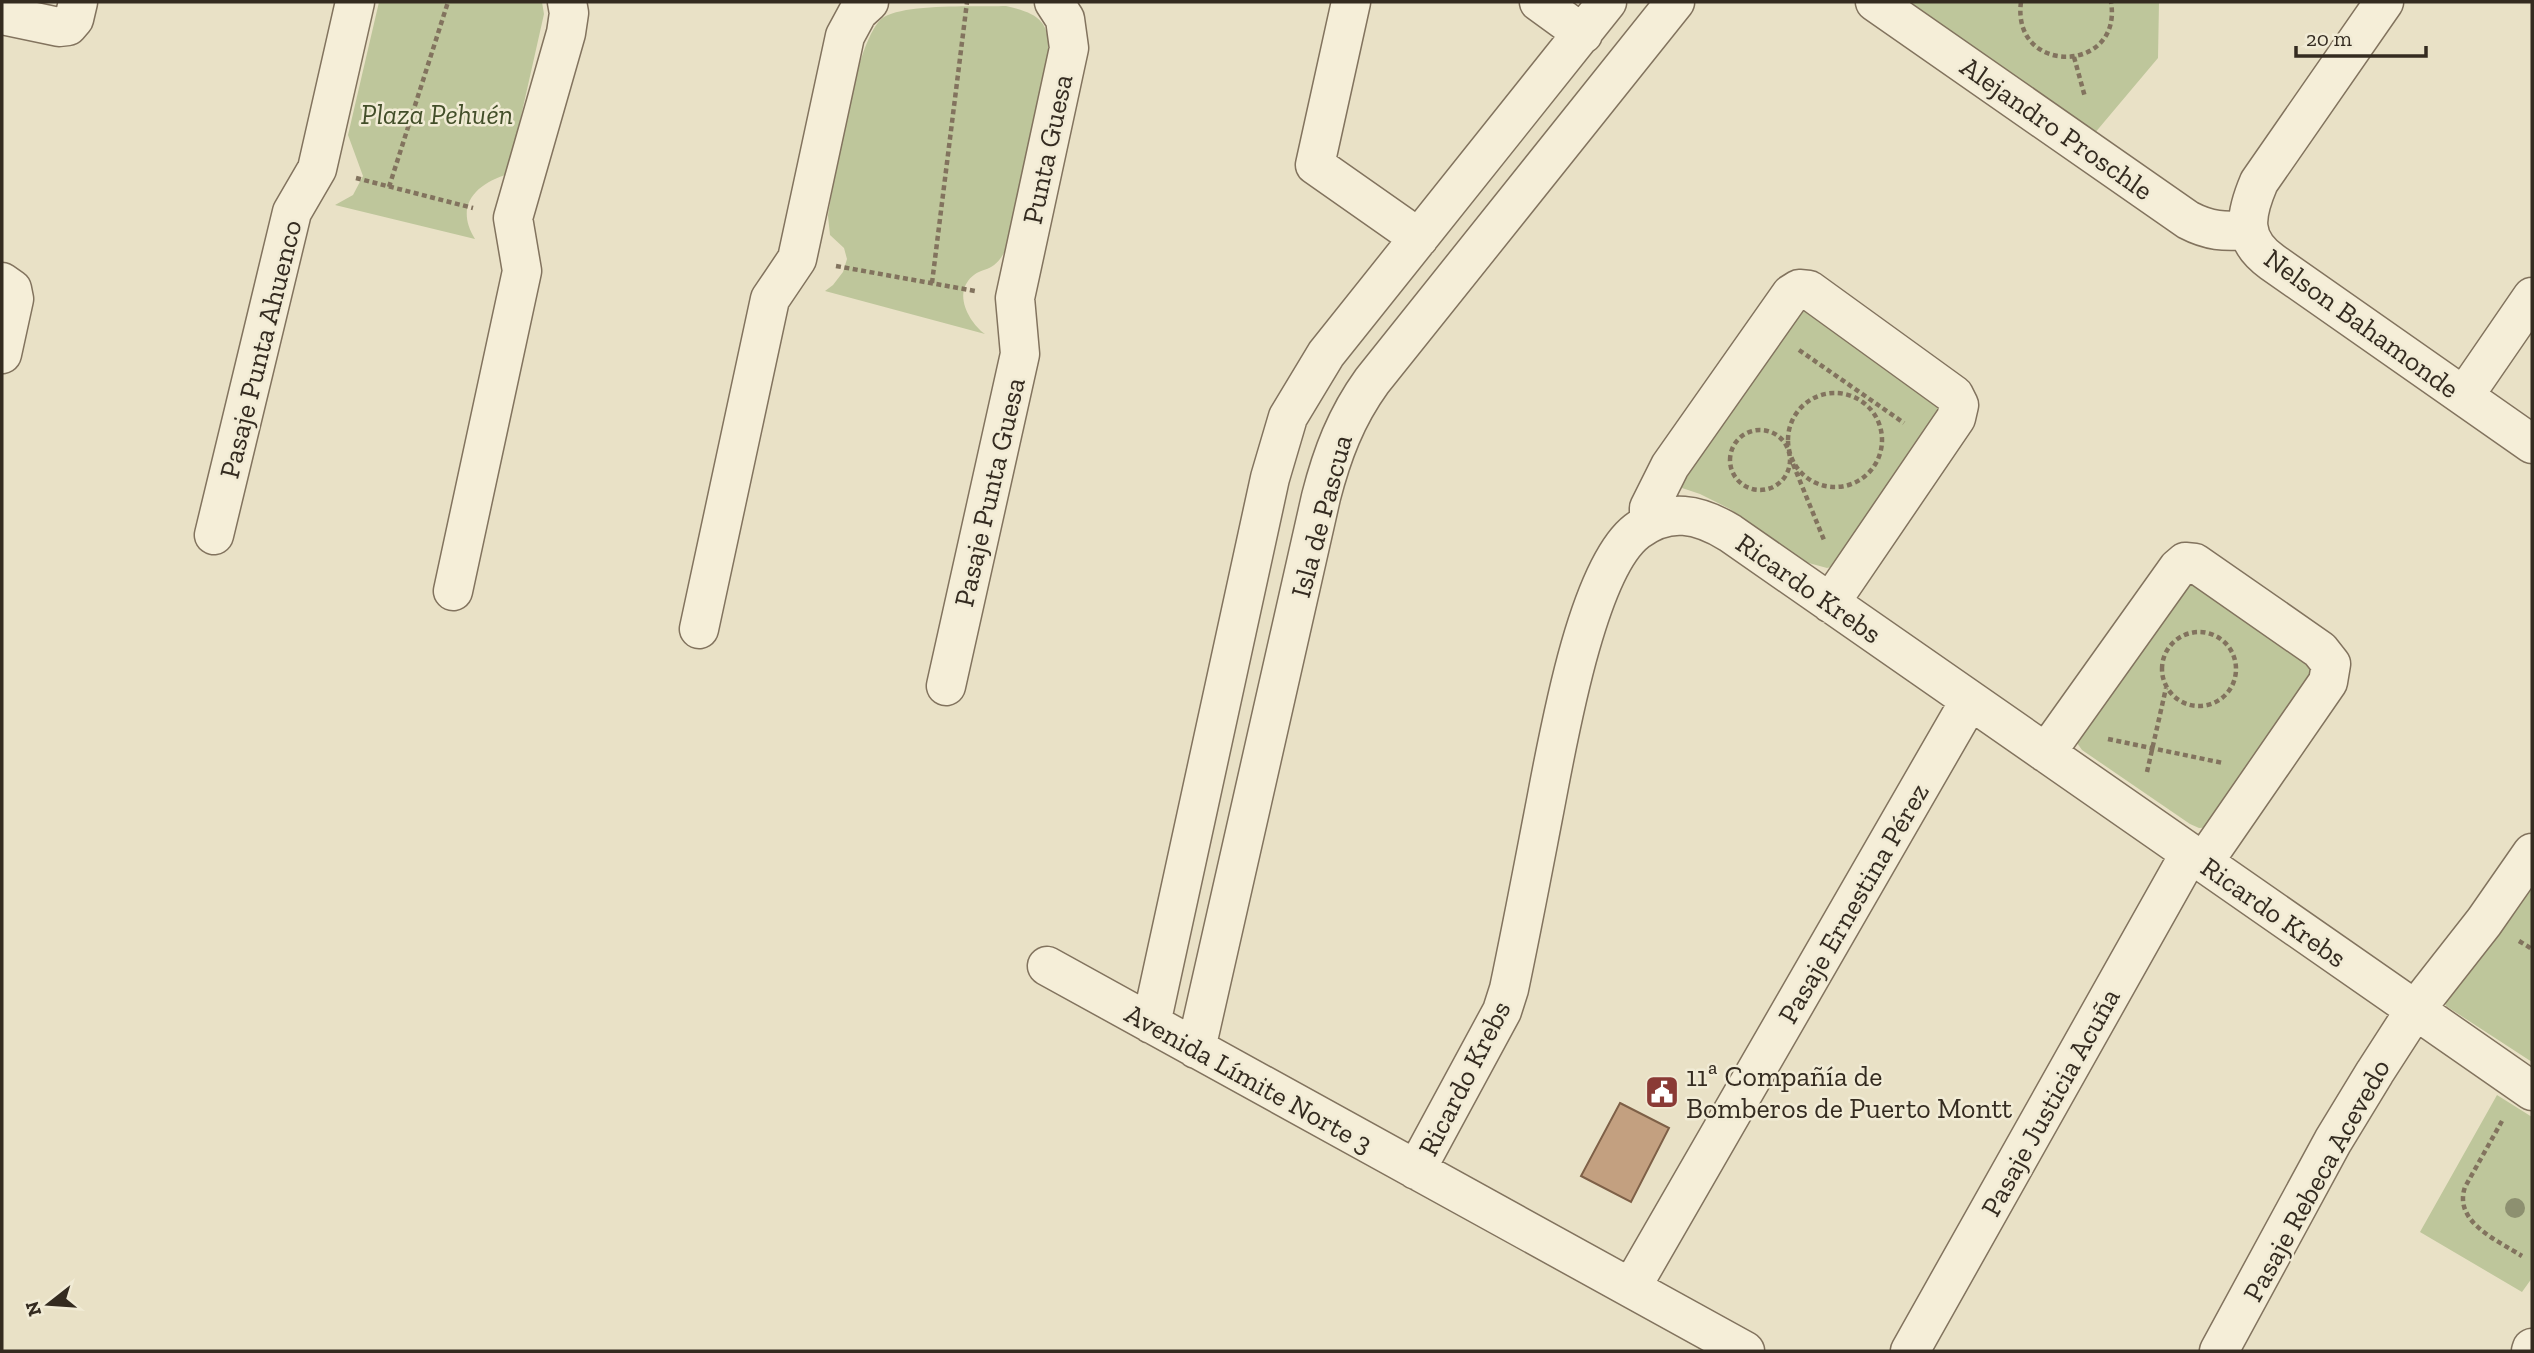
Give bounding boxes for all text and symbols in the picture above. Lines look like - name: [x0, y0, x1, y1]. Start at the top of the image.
- scale bar: [2296, 14, 2426, 58]
- text: 20 m: [2306, 26, 2352, 51]
- street label: Alejandro Proschle: [1954, 50, 2159, 207]
- street label: Punta Guesa: [1016, 71, 1080, 227]
- park label: Plaza Pehuén: [361, 98, 513, 131]
- street label: Pasaje Punta Ahuenco: [212, 217, 309, 482]
- street label: Nelson Bahamonde: [2258, 242, 2465, 405]
- street label: Pasaje Punta Guesa: [947, 374, 1032, 610]
- street label: Isla de Pascua: [1284, 431, 1359, 601]
- street label: Ricardo Krebs: [1730, 526, 1888, 651]
- street label: Pasaje Ernestina Pérez: [1771, 777, 1936, 1029]
- street label: Ricardo Krebs: [2195, 850, 2353, 975]
- street label: Pasaje Justicia Acuña: [1974, 982, 2127, 1222]
- street label: Ricardo Krebs: [1411, 995, 1518, 1161]
- street label: Avenida Límite Norte 3: [1119, 997, 1378, 1160]
- street label: Pasaje Rebeca Acevedo: [2236, 1053, 2397, 1307]
- place label: 11ª Compañía de Bomberos de Puerto Montt: [1686, 1060, 2013, 1125]
- public building icon: 11ª Compañía de Bomberos de Puerto Montt: [1643, 1073, 1681, 1111]
- north arrow: [14, 1269, 84, 1339]
- text: N: [20, 1299, 46, 1319]

